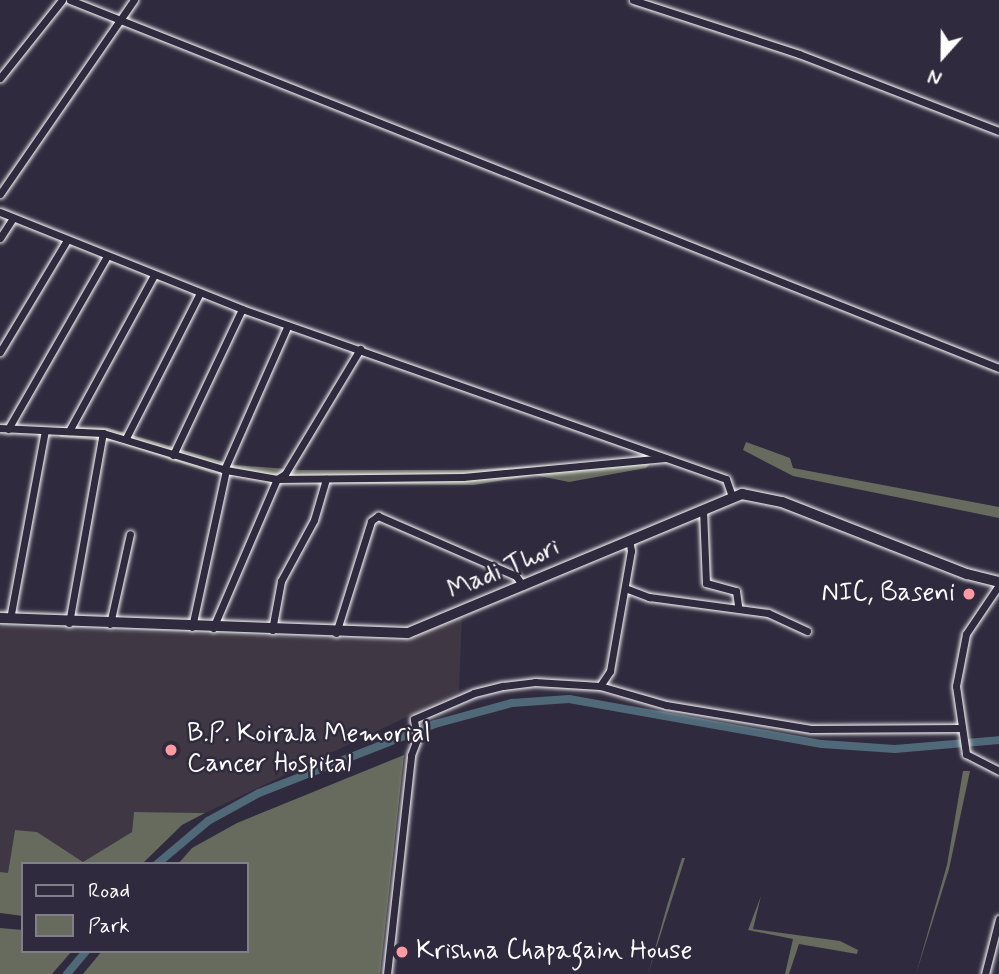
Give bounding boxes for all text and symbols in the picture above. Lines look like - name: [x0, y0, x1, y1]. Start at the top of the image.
- north arrow: [908, 21, 978, 91]
- text: N: [925, 62, 946, 90]
- street label: Madi Thori: [444, 533, 564, 607]
- place label: NIC, Baseni: [817, 578, 955, 610]
- marker: NIC, Baseni: [961, 586, 977, 602]
- place label: B.P. Koirala Memorial Cancer Hospital: [187, 719, 434, 780]
- marker: B.P. Koirala Memorial Cancer Hospital: [161, 740, 181, 760]
- legend: [21, 862, 248, 953]
- text: Road: [88, 877, 130, 905]
- text: Park: [88, 912, 130, 940]
- place label: Krishna Chapagain House: [416, 936, 689, 968]
- marker: Krishna Chapagain House: [394, 944, 410, 960]

